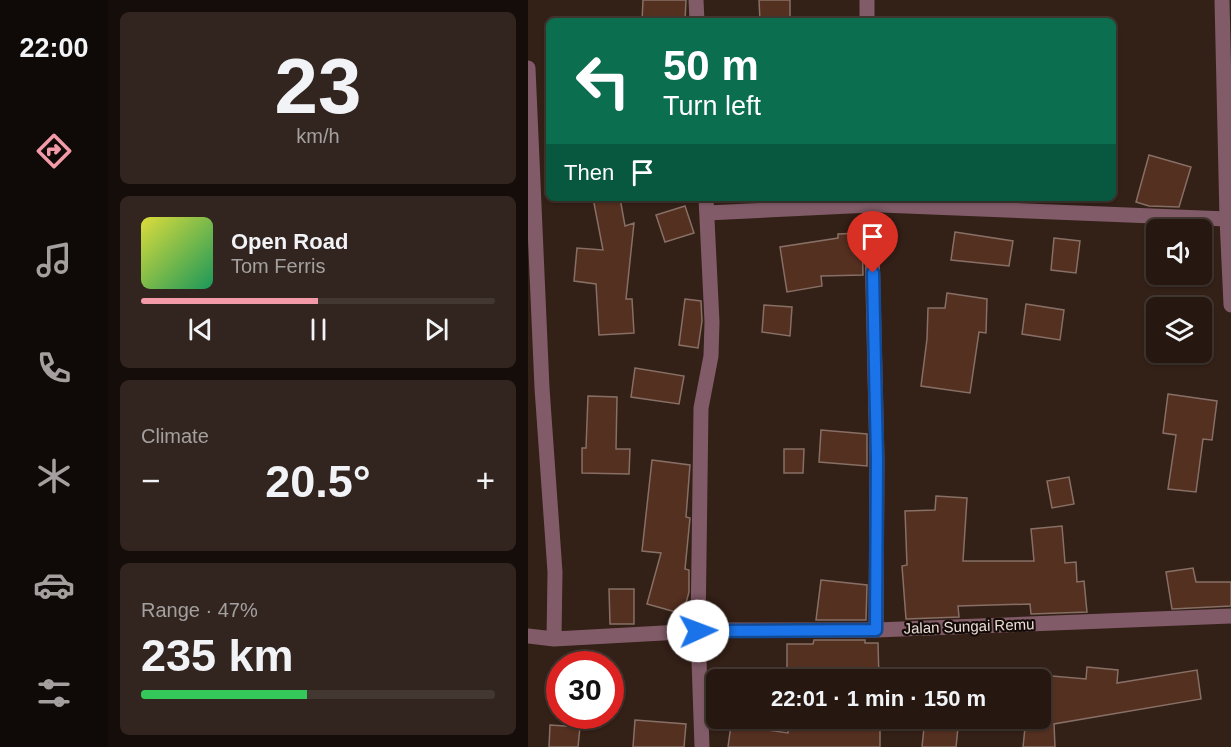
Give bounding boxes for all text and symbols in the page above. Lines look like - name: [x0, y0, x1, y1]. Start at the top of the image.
- text: 22:00: [19, 33, 89, 63]
- text: 23: [275, 42, 361, 130]
- icon: left: [564, 42, 642, 120]
- text: 50 m: [663, 42, 759, 89]
- text: Turn left: [663, 91, 761, 121]
- text: km/h: [296, 125, 340, 147]
- icon: directions: [33, 130, 75, 172]
- icon: arrive: [626, 156, 659, 189]
- text: Then: [564, 160, 614, 185]
- pin: [847, 211, 898, 273]
- map controls: [1146, 219, 1212, 363]
- button: sound: [1146, 219, 1212, 285]
- icon: arrive: [856, 220, 889, 253]
- text: Open Road: [231, 229, 348, 254]
- icon: music: [33, 239, 75, 281]
- text: Tom Ferris: [231, 255, 325, 277]
- button: layers: [1146, 297, 1212, 363]
- icon: previous: [184, 313, 217, 346]
- icon: pause: [302, 313, 335, 346]
- icon: next: [420, 313, 453, 346]
- icon: phone: [33, 347, 75, 389]
- text: Climate: [141, 425, 209, 447]
- icon: climate: [33, 455, 75, 497]
- text: 20.5°: [265, 456, 371, 507]
- text: −: [141, 462, 160, 499]
- text: +: [476, 462, 495, 499]
- icon: car: [33, 564, 75, 606]
- text: Range · 47%: [141, 599, 258, 621]
- position arrow: [666, 599, 730, 663]
- street label: Jalan Sungai Remu: [903, 615, 1035, 637]
- text: 235 km: [141, 630, 294, 681]
- speed limit sign: 30: [546, 651, 624, 729]
- icon: filters: [33, 672, 75, 714]
- text: 22:01 · 1 min · 150 m: [771, 686, 986, 711]

